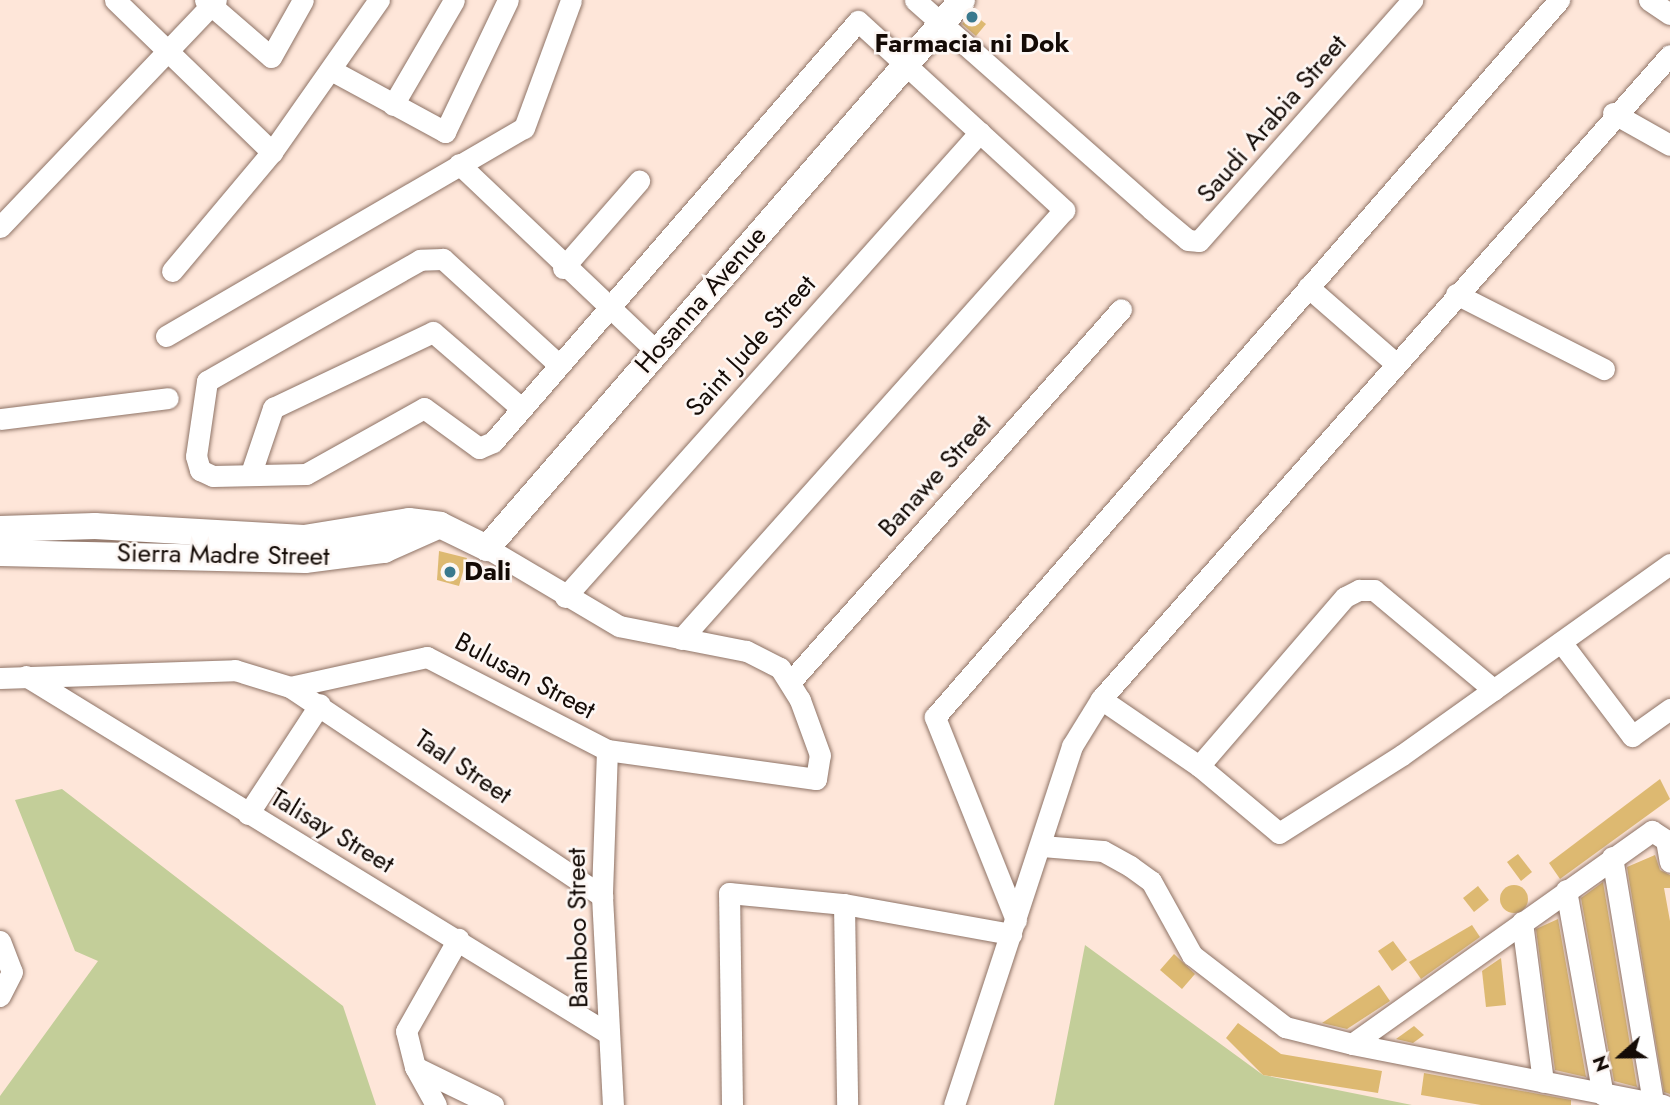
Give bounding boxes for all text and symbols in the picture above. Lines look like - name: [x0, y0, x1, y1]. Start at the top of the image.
- marker: Farmacia ni Dok: [964, 9, 980, 25]
- place label: Farmacia ni Dok: [875, 28, 1069, 60]
- street label: Saudi Arabia Street: [1191, 29, 1353, 209]
- street label: Hosanna Avenue: [629, 220, 773, 380]
- street label: Saint Jude Street: [679, 269, 823, 423]
- street label: Banawe Street: [872, 409, 998, 543]
- street label: Sierra Madre Street: [116, 538, 330, 572]
- place label: Dali: [464, 556, 511, 588]
- marker: Dali: [442, 564, 458, 580]
- street label: Bulusan Street: [450, 626, 600, 726]
- street label: Taal Street: [409, 723, 517, 811]
- street label: Talisay Street: [264, 782, 400, 880]
- street label: Bamboo Street: [561, 848, 595, 1008]
- north arrow: [1586, 1021, 1656, 1091]
- text: N: [1586, 1052, 1616, 1076]

